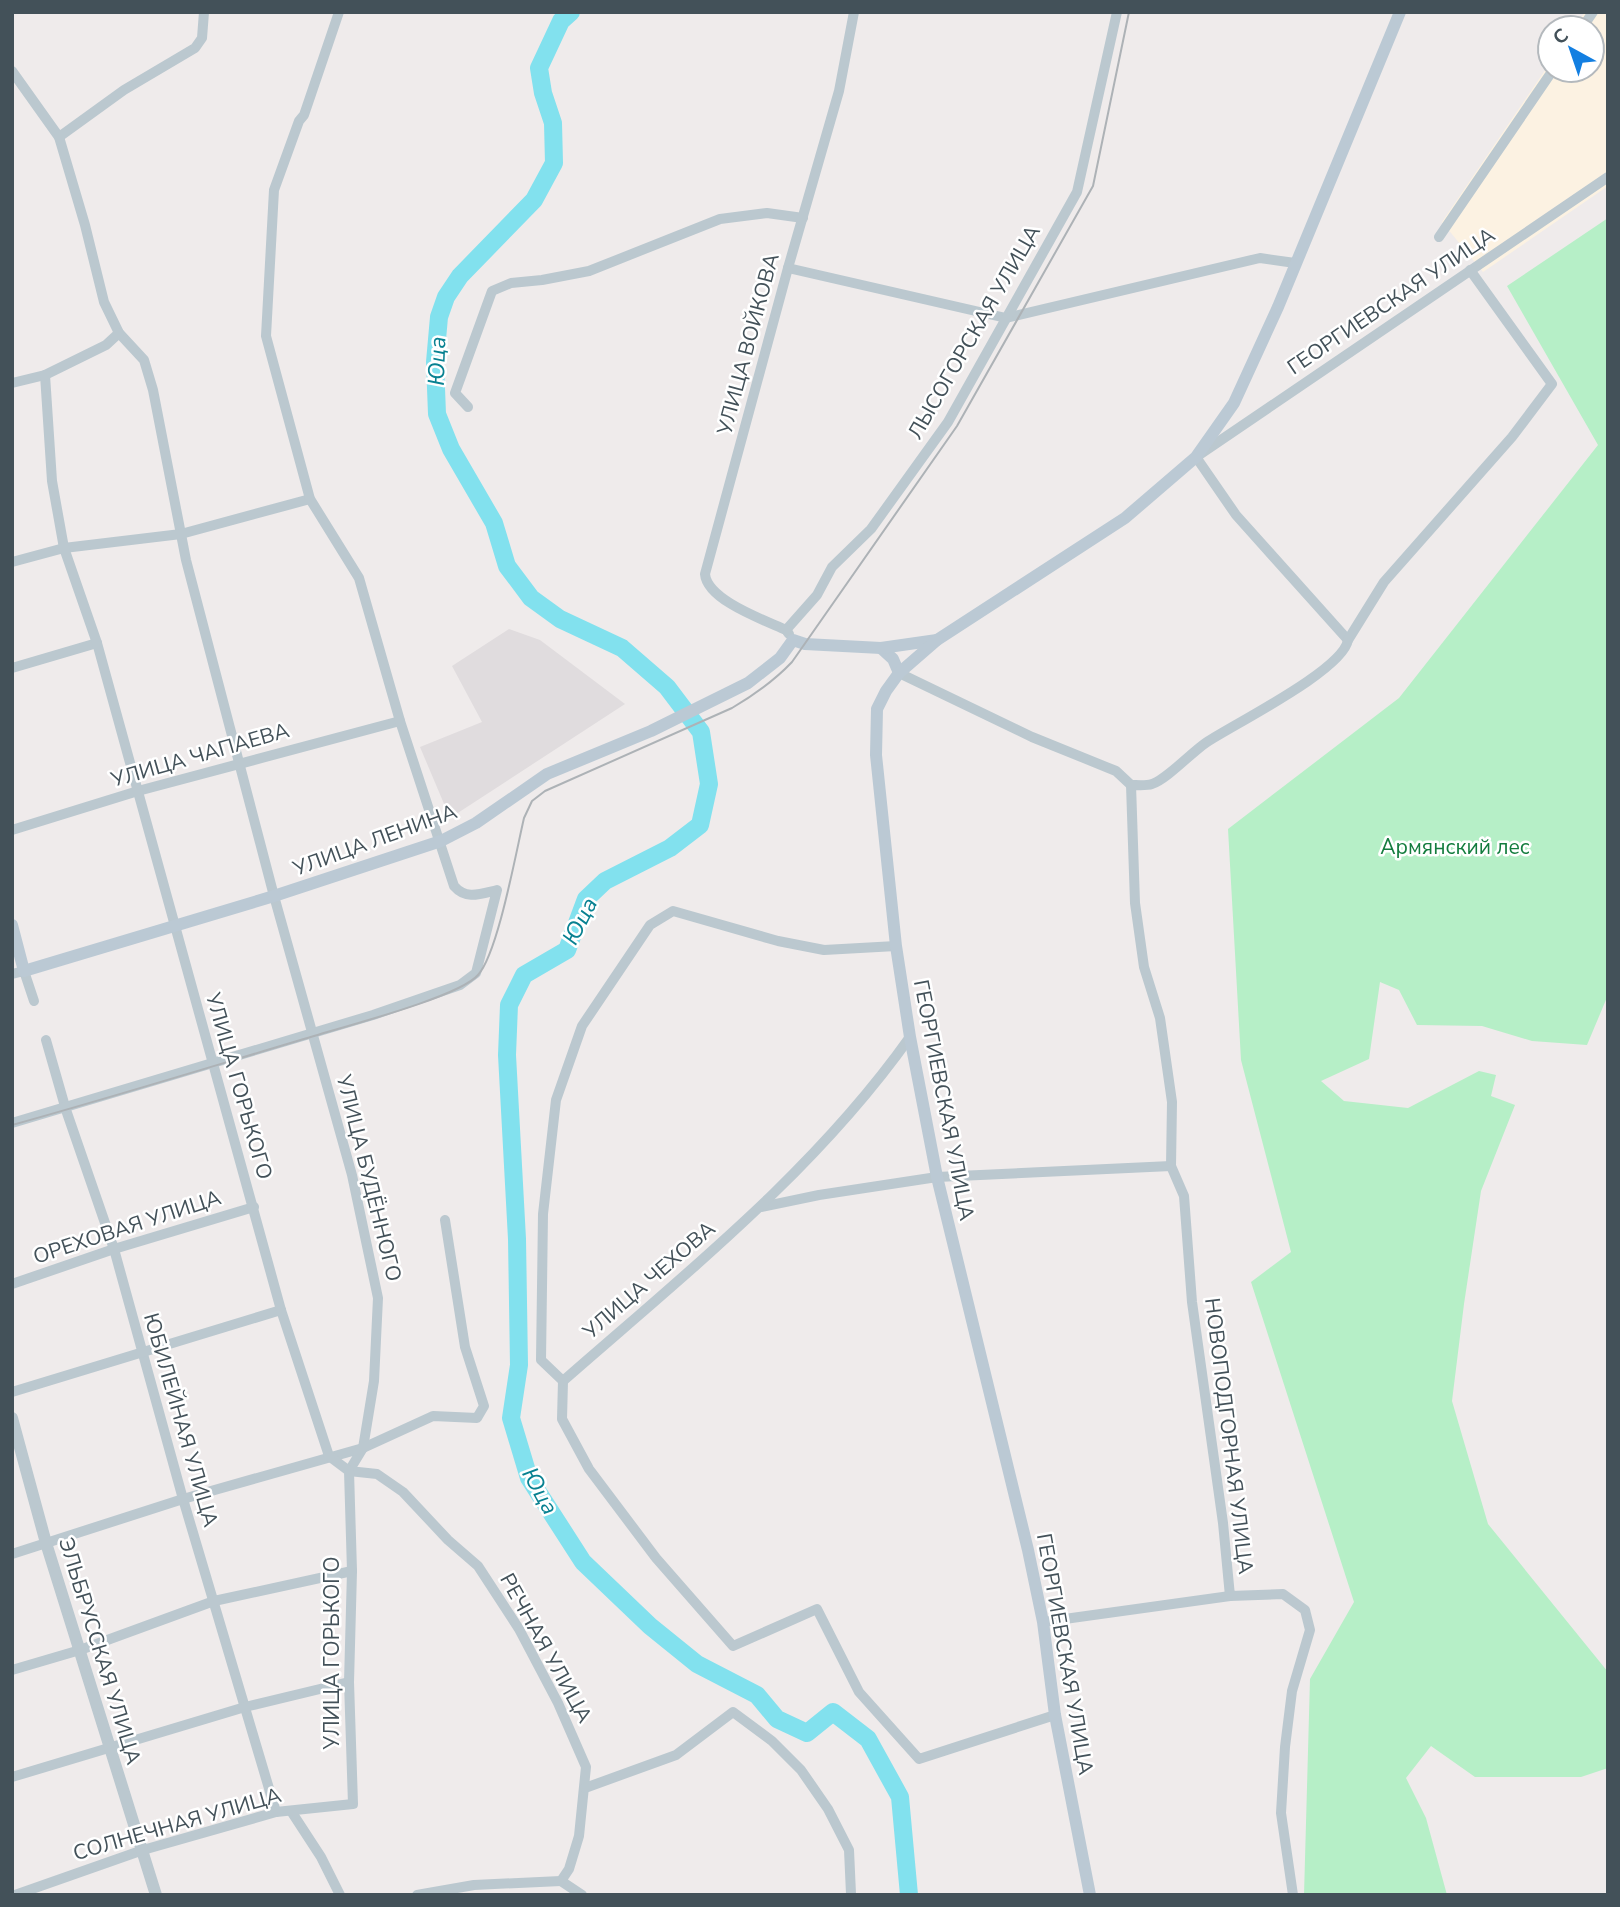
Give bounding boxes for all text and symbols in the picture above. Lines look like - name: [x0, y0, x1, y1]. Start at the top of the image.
- north arrow: [1536, 14, 1606, 84]
- text: С: [1547, 23, 1574, 51]
- street label: ЛЫСОГОРСКАЯ УЛИЦА: [901, 220, 1047, 444]
- street label: ГЕОРГИЕВСКАЯ УЛИЦА: [1282, 221, 1500, 381]
- street label: УЛИЦА ВОЙКОВА: [710, 250, 786, 439]
- water label: Юца: [421, 336, 453, 386]
- street label: УЛИЦА ЧАПАЕВА: [107, 716, 292, 794]
- street label: УЛИЦА ЛЕНИНА: [288, 797, 461, 883]
- park label: Армянский лес: [1380, 833, 1530, 861]
- water label: Юца: [555, 892, 605, 950]
- street label: ГЕОРГИЕВСКАЯ УЛИЦА: [907, 977, 981, 1223]
- street label: УЛИЦА ГОРЬКОГО: [199, 988, 279, 1183]
- street label: УЛИЦА БУДЁННОГО: [330, 1071, 408, 1284]
- street label: ОРЕХОВАЯ УЛИЦА: [29, 1183, 225, 1271]
- street label: УЛИЦА ЧЕХОВА: [576, 1215, 721, 1346]
- street label: НОВОПОДГОРНАЯ УЛИЦА: [1198, 1296, 1260, 1576]
- street label: ЮБИЛЕЙНАЯ УЛИЦА: [137, 1310, 225, 1530]
- water label: Юца: [514, 1462, 566, 1520]
- street label: ГЕОРГИЕВСКАЯ УЛИЦА: [1030, 1531, 1100, 1777]
- street label: ЭЛЬБРУССКАЯ УЛИЦА: [52, 1534, 148, 1768]
- street label: УЛИЦА ГОРЬКОГО: [318, 1556, 346, 1751]
- street label: РЕЧНАЯ УЛИЦА: [493, 1568, 599, 1728]
- street label: СОЛНЕЧНАЯ УЛИЦА: [70, 1781, 284, 1867]

